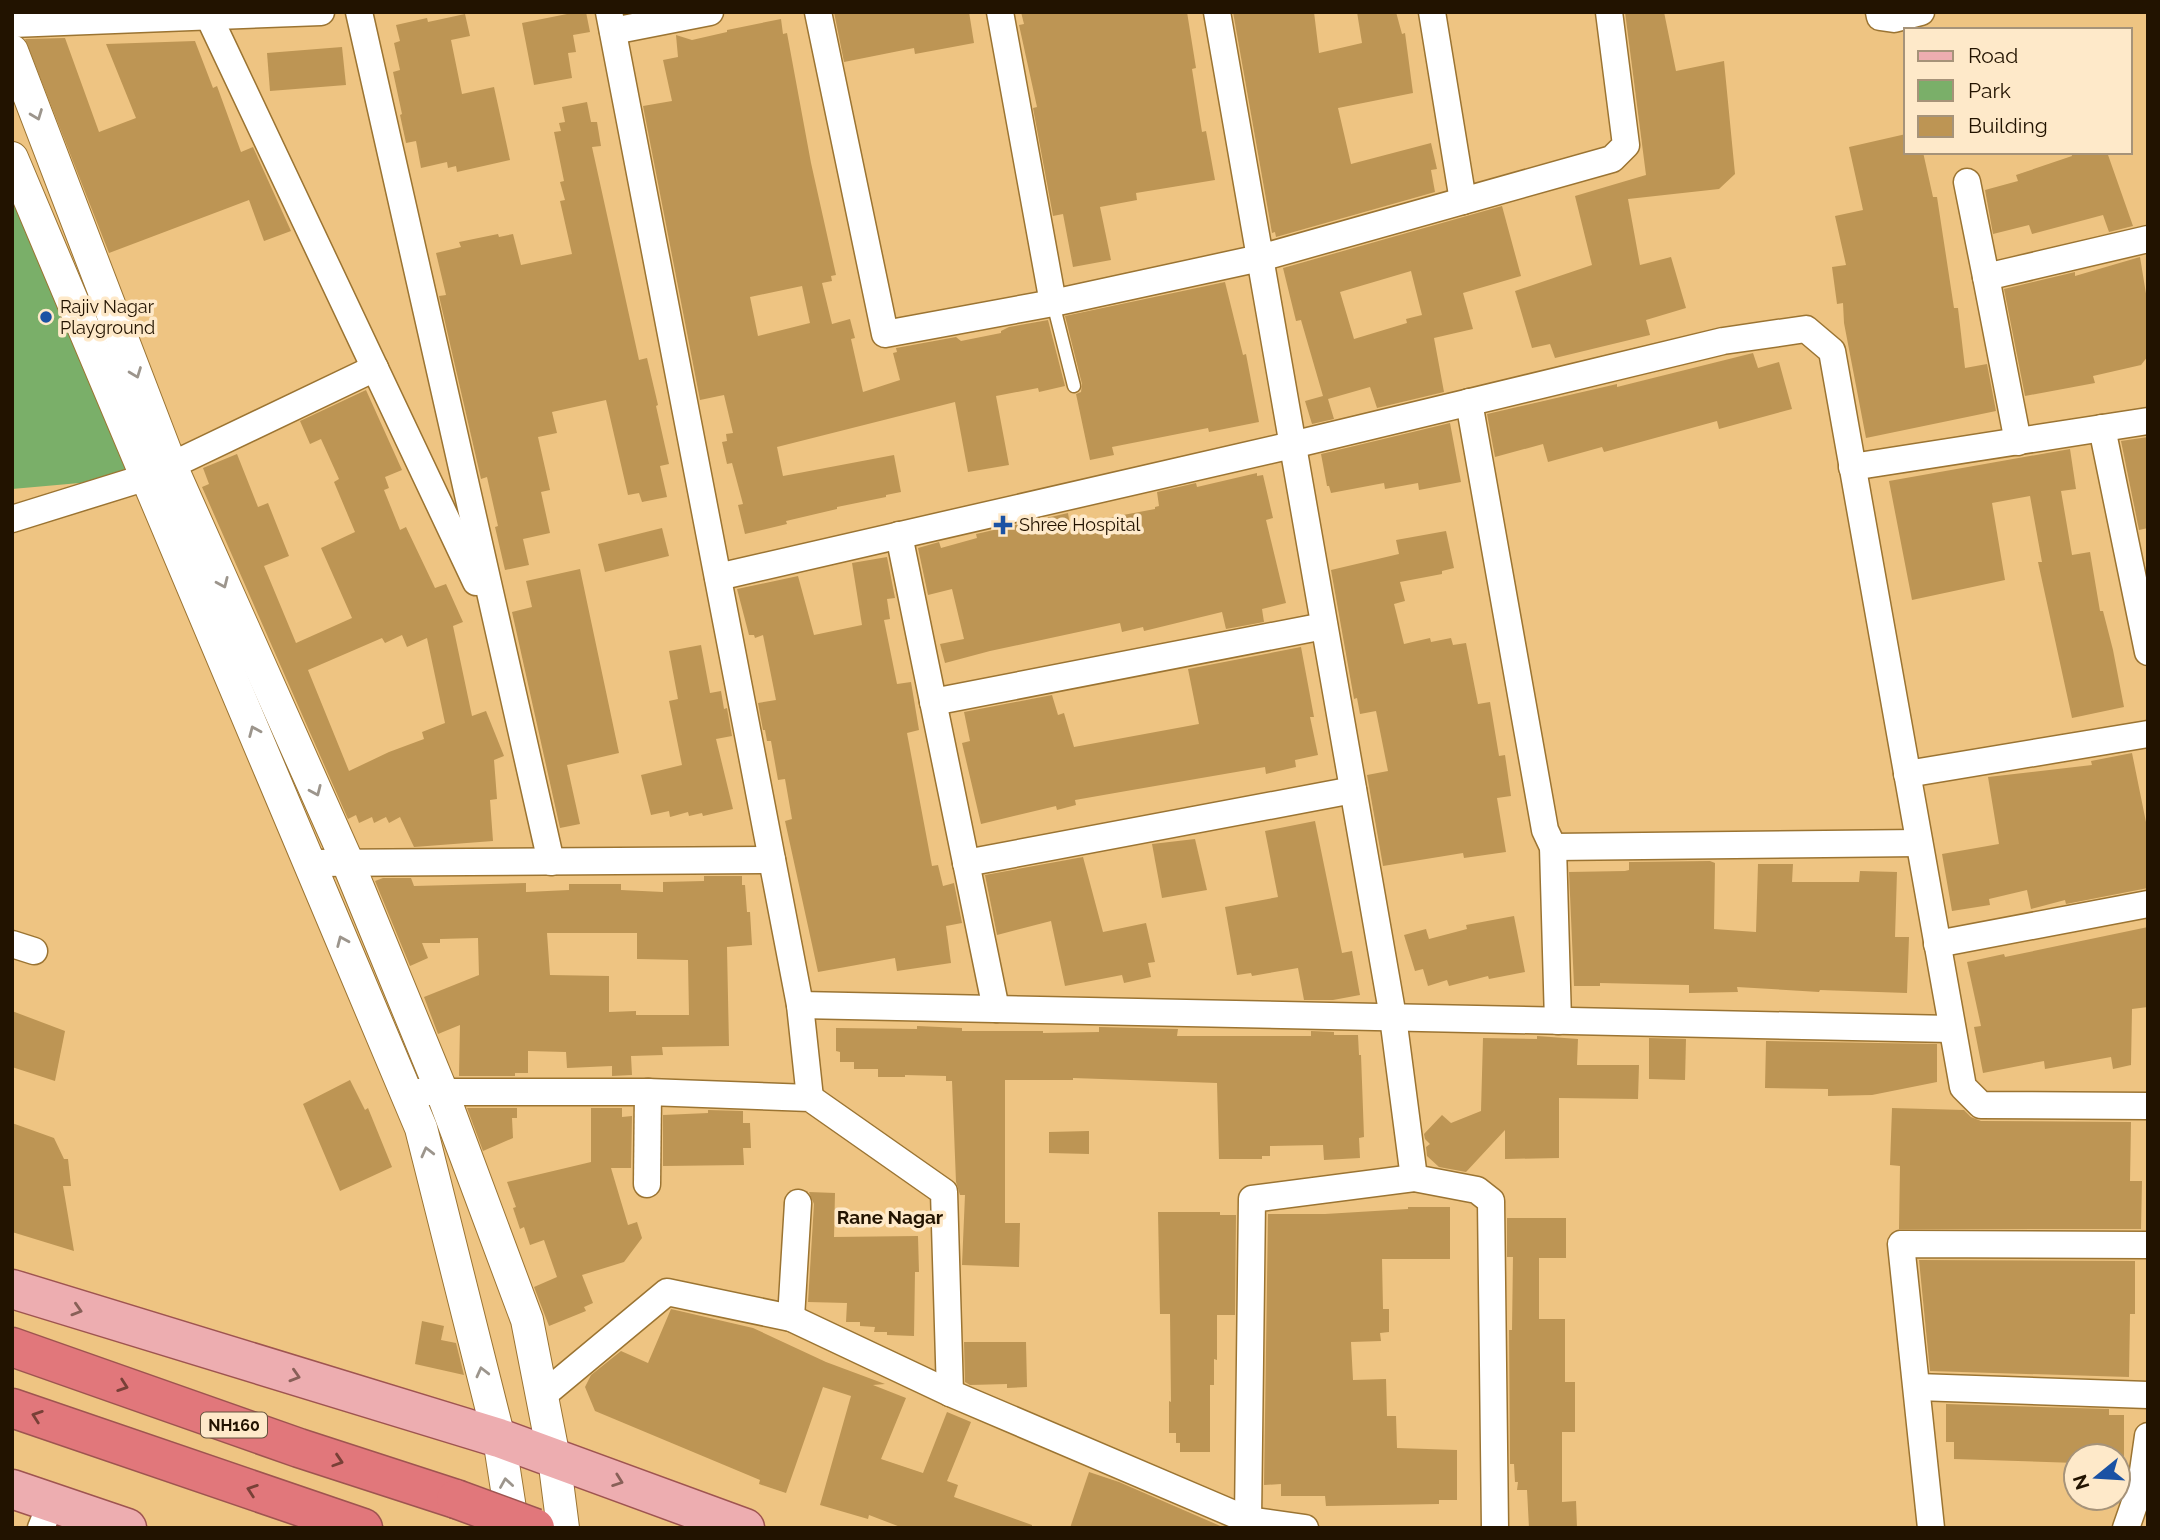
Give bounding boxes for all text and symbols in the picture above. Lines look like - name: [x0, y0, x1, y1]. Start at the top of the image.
- legend: [1904, 28, 2132, 154]
- text: Road: [1968, 43, 2018, 68]
- text: Park: [1968, 78, 2011, 103]
- one-way arrow: [28, 108, 42, 120]
- text: Building: [1968, 113, 2048, 138]
- place label: Rajiv Nagar Playground: [60, 296, 155, 338]
- marker: Rajiv Nagar Playground: [38, 309, 54, 325]
- one-way arrow: [127, 367, 141, 379]
- place label: Shree Hospital: [1019, 514, 1141, 535]
- marker: Shree Hospital: [993, 515, 1013, 535]
- one-way arrow: [215, 576, 229, 588]
- one-way arrow: [248, 726, 262, 738]
- one-way arrow: [308, 784, 322, 796]
- one-way arrow: [336, 935, 350, 948]
- one-way arrow: [421, 1146, 435, 1158]
- district label: Rane Nagar: [837, 1206, 944, 1228]
- one-way arrow: [71, 1302, 83, 1316]
- one-way arrow: [476, 1366, 490, 1378]
- one-way arrow: [289, 1368, 301, 1383]
- one-way arrow: [116, 1378, 128, 1392]
- one-way arrow: [31, 1410, 43, 1425]
- road number: NH160: [201, 1413, 267, 1438]
- north arrow: [2062, 1442, 2132, 1512]
- one-way arrow: [331, 1452, 343, 1467]
- text: N: [2068, 1472, 2094, 1493]
- one-way arrow: [611, 1473, 623, 1487]
- one-way arrow: [499, 1477, 514, 1489]
- one-way arrow: [247, 1484, 259, 1498]

